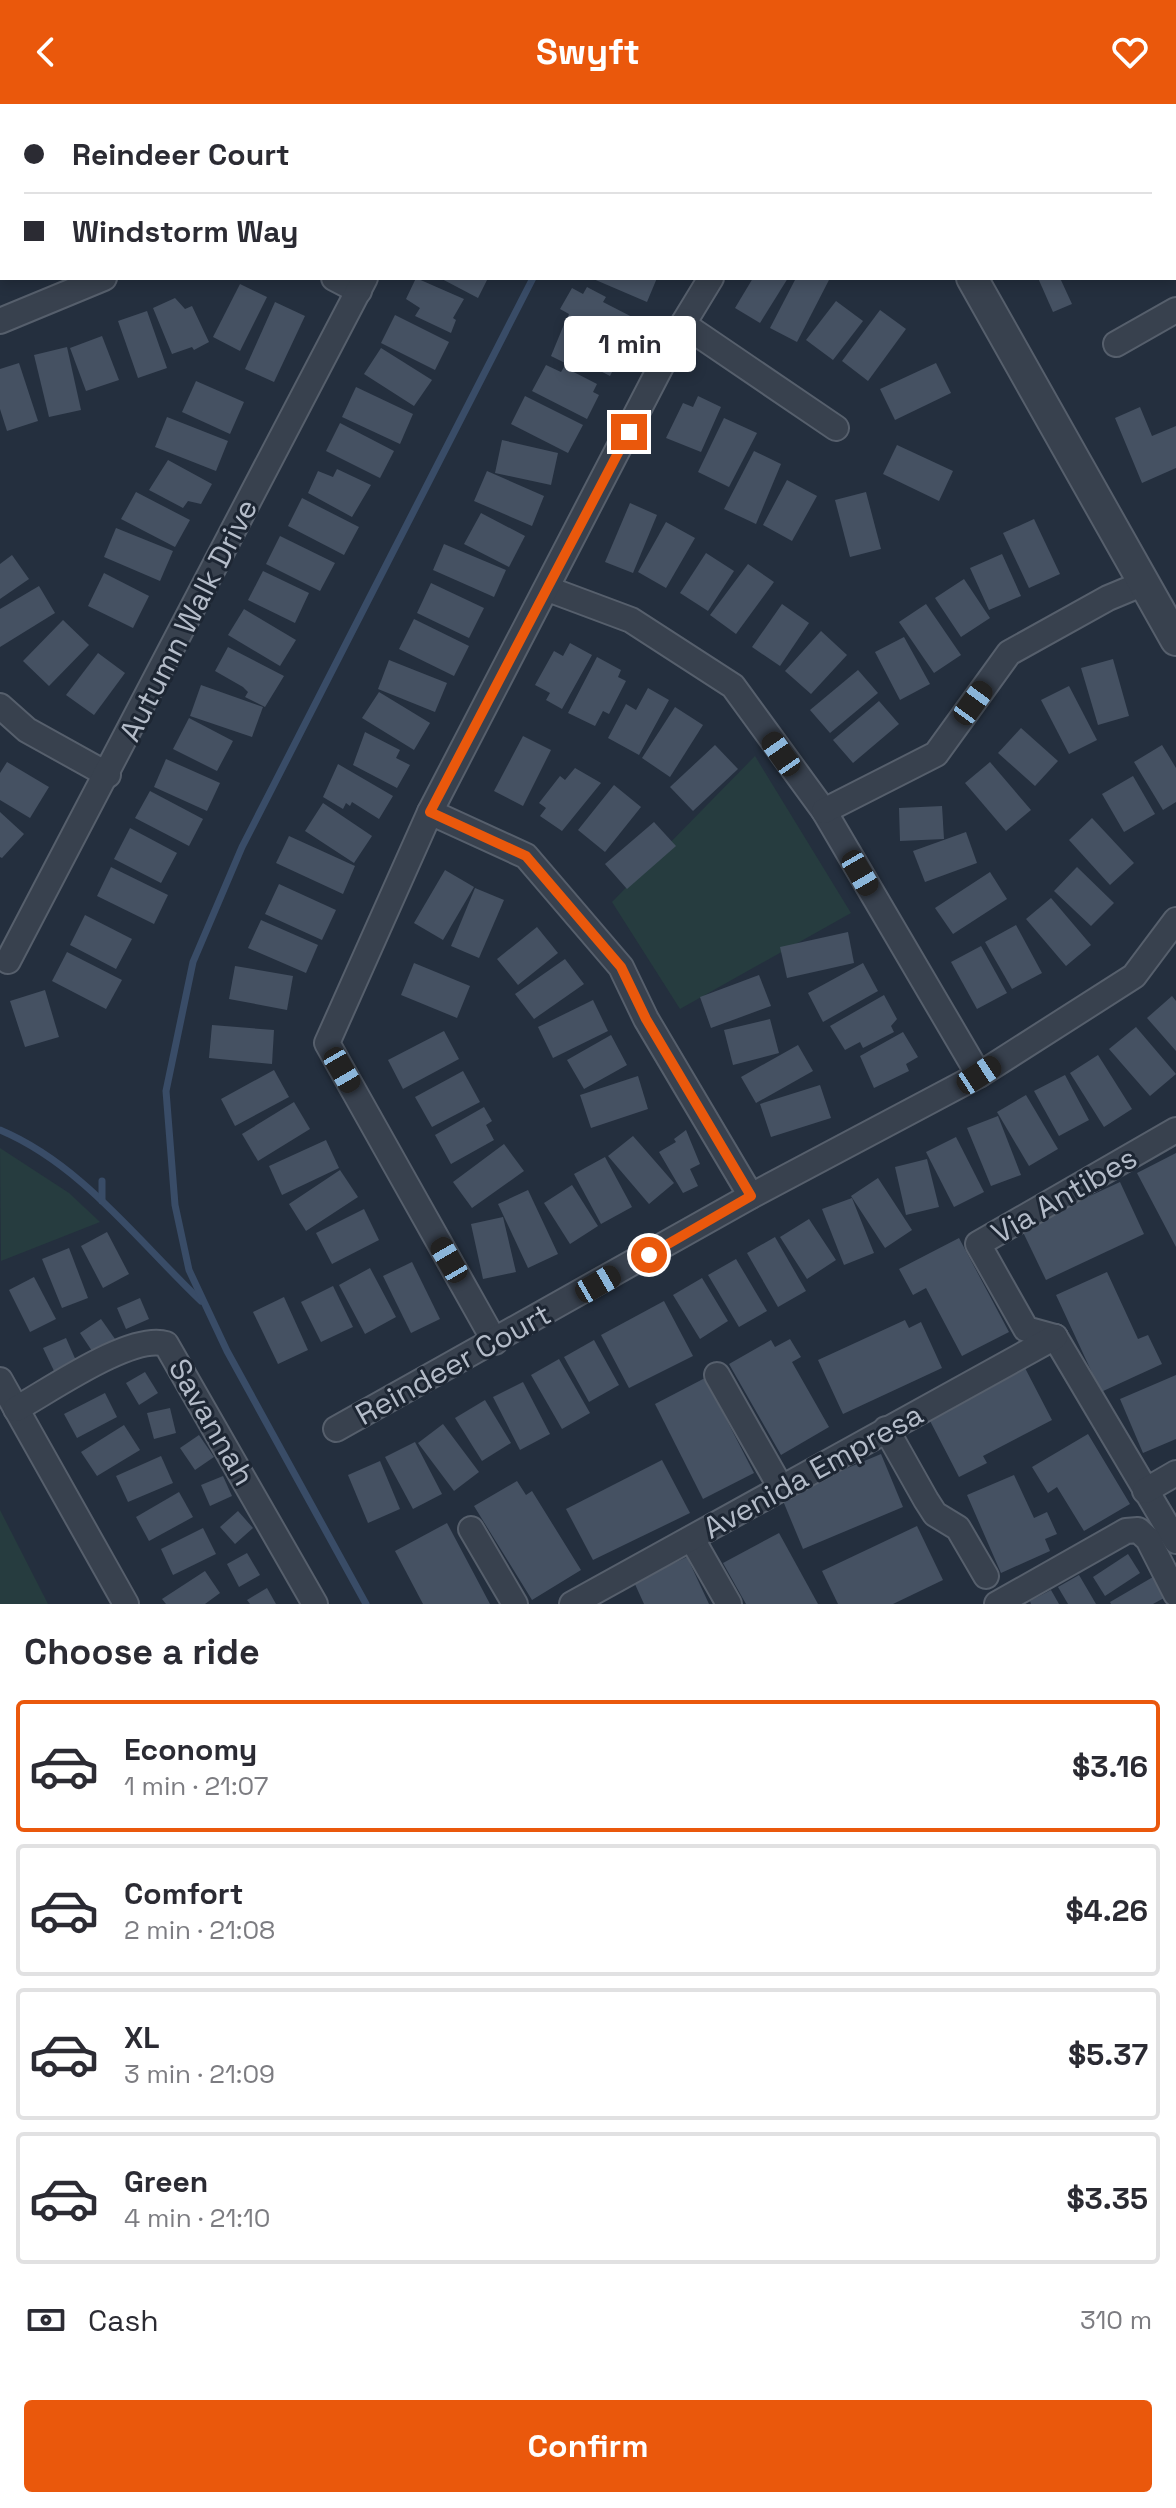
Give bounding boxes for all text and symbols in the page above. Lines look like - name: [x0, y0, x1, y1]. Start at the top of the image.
- text: Swyft: [536, 29, 640, 75]
- icon: back: [24, 30, 68, 74]
- icon: heart: [1108, 30, 1152, 74]
- text: Reindeer Court: [72, 135, 290, 174]
- text: Windstorm Way: [72, 212, 299, 251]
- callout: 1 min: [563, 316, 695, 372]
- text: 1 min: [598, 327, 662, 361]
- route end: [611, 414, 647, 450]
- street label: Autumn Walk Drive: [110, 492, 266, 748]
- car: [949, 677, 997, 729]
- car: [757, 727, 805, 781]
- car: [838, 846, 882, 900]
- car: [320, 1043, 364, 1097]
- car: [952, 1052, 1006, 1098]
- street label: Via Antibes: [984, 1138, 1144, 1252]
- car: [427, 1233, 471, 1287]
- route start: [631, 1237, 667, 1273]
- car: [571, 1262, 625, 1306]
- street label: Reindeer Court: [348, 1294, 558, 1434]
- street label: Savannah: [160, 1352, 264, 1492]
- street label: Avenida Empresa: [696, 1395, 930, 1547]
- text: Choose a ride: [24, 1629, 260, 1675]
- icon: car: [28, 1730, 100, 1802]
- text: Economy: [124, 1730, 257, 1769]
- text: $3.16: [1072, 1747, 1148, 1786]
- text: 1 min · 21:07: [124, 1769, 268, 1803]
- icon: car: [28, 1874, 100, 1946]
- text: Comfort: [124, 1874, 243, 1913]
- text: $4.26: [1065, 1891, 1148, 1930]
- text: 2 min · 21:08: [124, 1913, 275, 1947]
- icon: car: [28, 2018, 100, 2090]
- text: XL: [124, 2018, 160, 2057]
- text: $5.37: [1068, 2035, 1148, 2074]
- text: 3 min · 21:09: [124, 2057, 275, 2091]
- icon: car: [28, 2162, 100, 2234]
- text: Green: [124, 2162, 208, 2201]
- text: $3.35: [1066, 2179, 1148, 2218]
- text: 4 min · 21:10: [124, 2201, 270, 2235]
- icon: cash: [24, 2298, 68, 2342]
- text: Cash: [88, 2301, 159, 2340]
- text: 310 m: [1080, 2303, 1152, 2337]
- button: Confirm: [24, 2400, 1152, 2492]

